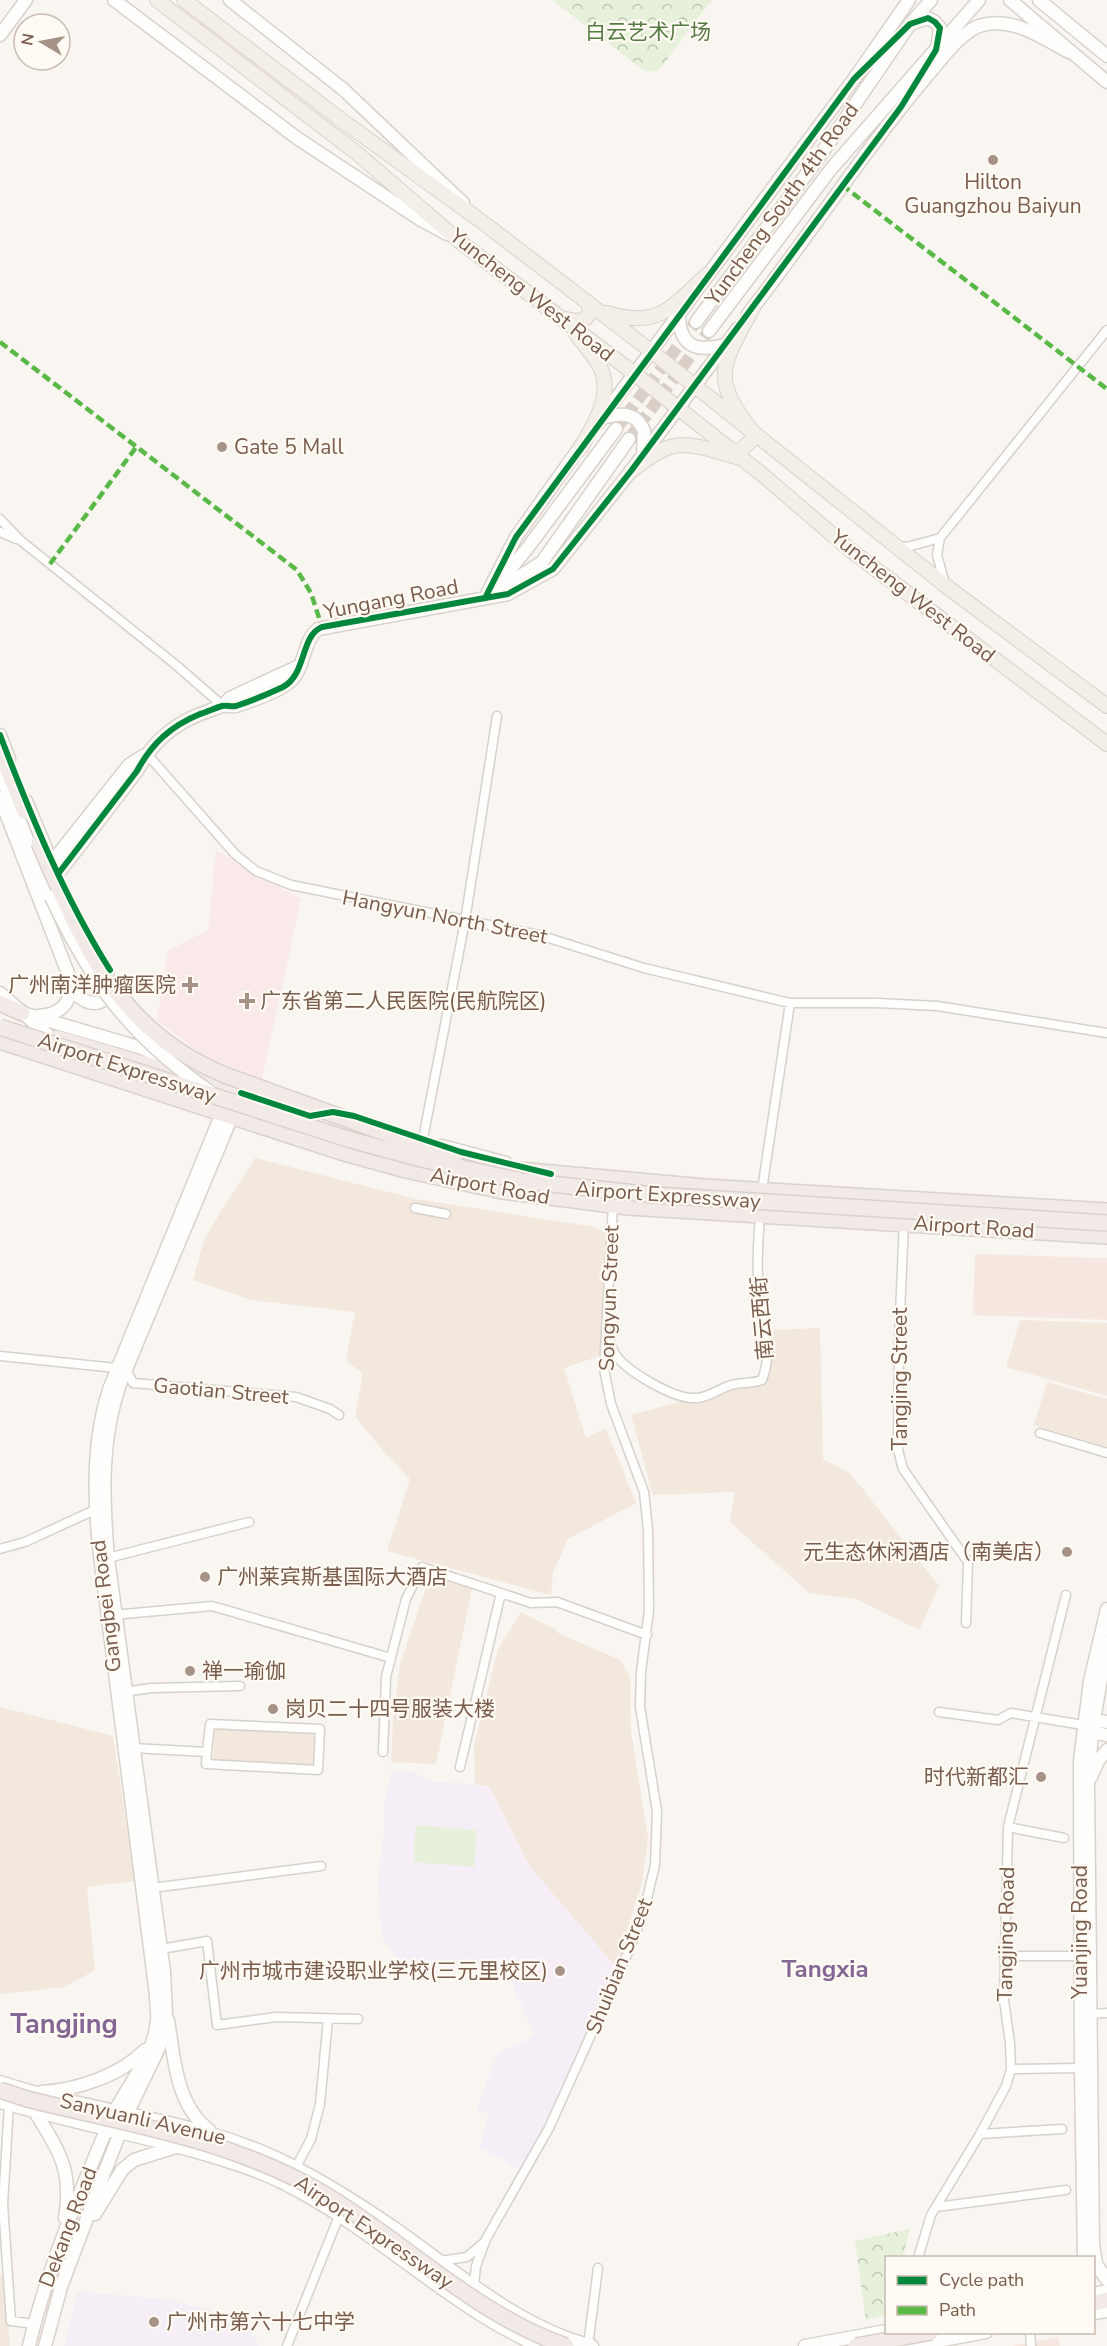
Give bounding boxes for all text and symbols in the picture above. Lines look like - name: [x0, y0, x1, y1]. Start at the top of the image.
- north arrow: [12, 12, 72, 72]
- park label: 白云艺术广场: [585, 18, 711, 46]
- text: N: [16, 32, 40, 47]
- street label: Yuncheng South 4th Road: [698, 97, 865, 312]
- marker: Hilton Guangzhou Baiyun: [986, 153, 1000, 167]
- place label: Hilton Guangzhou Baiyun: [904, 168, 1082, 220]
- street label: Yuncheng West Road: [443, 221, 620, 368]
- place label: Gate 5 Mall: [234, 433, 344, 461]
- marker: Gate 5 Mall: [215, 440, 229, 454]
- street label: Yuncheng West Road: [824, 522, 1001, 669]
- street label: Yungang Road: [320, 572, 461, 626]
- street label: Hangyun North Street: [340, 883, 551, 951]
- place label: 广州南洋肿瘤医院: [8, 971, 176, 999]
- marker: 广州南洋肿瘤医院: [181, 976, 199, 994]
- place label: 广东省第二人民医院(民航院区): [260, 987, 546, 1015]
- marker: 广东省第二人民医院(民航院区): [238, 992, 256, 1010]
- street label: Airport Expressway: [34, 1026, 220, 1110]
- street label: Airport Road: [428, 1161, 552, 1211]
- street label: Airport Expressway: [574, 1175, 762, 1215]
- street label: Airport Road: [913, 1209, 1035, 1245]
- street label: Songyun Street: [592, 1224, 626, 1371]
- street label: 南云西街: [744, 1275, 780, 1361]
- street label: Tangjing Street: [886, 1307, 914, 1451]
- street label: Gaotian Street: [152, 1371, 291, 1411]
- street label: Gangbei Road: [84, 1538, 128, 1674]
- place label: 元生态休闲酒店（南美店）: [803, 1538, 1055, 1566]
- marker: 元生态休闲酒店（南美店）: [1060, 1545, 1074, 1559]
- place label: 广州莱宾斯基国际大酒店: [217, 1563, 448, 1591]
- marker: 广州莱宾斯基国际大酒店: [198, 1570, 212, 1584]
- place label: 禅一瑜伽: [202, 1657, 286, 1685]
- marker: 禅一瑜伽: [183, 1664, 197, 1678]
- place label: 岗贝二十四号服装大楼: [285, 1695, 495, 1723]
- marker: 岗贝二十四号服装大楼: [266, 1702, 280, 1716]
- place label: 时代新都汇: [924, 1763, 1029, 1791]
- marker: 时代新都汇: [1034, 1770, 1048, 1784]
- street label: Yuanjing Road: [1066, 1865, 1094, 2000]
- street label: Tangjing Road: [991, 1866, 1021, 2002]
- street label: Shuibian Street: [579, 1893, 659, 2038]
- district label: Tangxia: [781, 1953, 869, 1985]
- place label: 广州市城市建设职业学校(三元里校区): [199, 1957, 548, 1985]
- marker: 广州市城市建设职业学校(三元里校区): [553, 1964, 567, 1978]
- district label: Tangjing: [10, 2006, 118, 2043]
- street label: Sanyuanli Avenue: [57, 2086, 229, 2152]
- street label: Dekang Road: [32, 2163, 104, 2291]
- street label: Airport Expressway: [289, 2168, 459, 2296]
- legend: [885, 2256, 1095, 2334]
- text: Cycle path: [939, 2268, 1024, 2292]
- text: Path: [939, 2298, 976, 2322]
- place label: 广州市第六十七中学: [166, 2308, 355, 2336]
- marker: 广州市第六十七中学: [147, 2315, 161, 2329]

